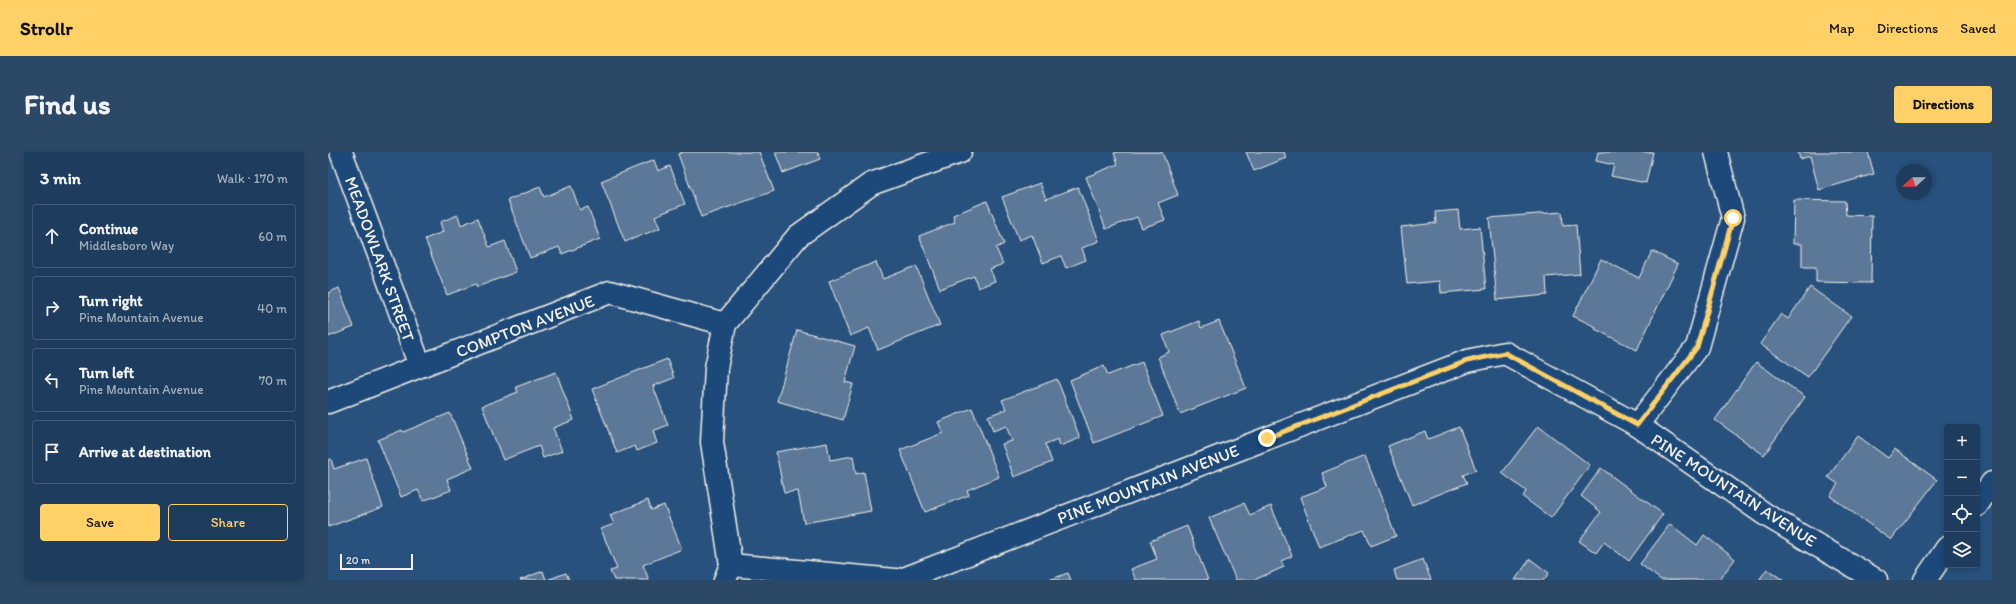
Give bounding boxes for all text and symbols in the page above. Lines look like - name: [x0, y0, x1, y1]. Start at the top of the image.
- text: Strollr: [20, 17, 73, 40]
- text: Map: [1829, 20, 1855, 37]
- text: Directions: [1877, 20, 1938, 37]
- text: Saved: [1960, 20, 1996, 37]
- button: Directions: [1894, 86, 1992, 123]
- text: Find us: [24, 87, 111, 121]
- north arrow: [1896, 164, 1932, 200]
- text: 3 min: [40, 168, 81, 188]
- text: Walk · 170 m: [217, 171, 288, 186]
- street label: MEADOWLARK STREET: [341, 174, 419, 345]
- route start: [1724, 209, 1742, 227]
- text: Continue: [79, 220, 138, 238]
- icon: ahead: [41, 225, 63, 247]
- text: 60 m: [258, 229, 287, 244]
- text: Middlesboro Way: [79, 238, 174, 253]
- street label: COMPTON AVENUE: [453, 290, 597, 362]
- text: Turn right: [79, 292, 143, 310]
- icon: right: [41, 297, 63, 319]
- text: 40 m: [257, 301, 287, 316]
- text: Pine Mountain Avenue: [79, 310, 204, 325]
- text: Turn left: [79, 364, 134, 382]
- icon: left: [41, 369, 63, 391]
- text: 70 m: [259, 373, 287, 388]
- text: Pine Mountain Avenue: [79, 382, 204, 397]
- map controls: [1944, 424, 1980, 568]
- button: +: [1944, 424, 1980, 460]
- route end: [1258, 429, 1276, 447]
- street label: PINE MOUNTAIN AVENUE: [1648, 429, 1820, 551]
- street label: PINE MOUNTAIN AVENUE: [1054, 440, 1242, 528]
- icon: arrive: [41, 441, 63, 463]
- text: Arrive at destination: [79, 443, 211, 461]
- button: −: [1944, 460, 1980, 496]
- button: locate: [1944, 496, 1980, 532]
- button: Save: [40, 504, 160, 541]
- button: Share: [168, 504, 288, 541]
- button: layers: [1944, 532, 1980, 568]
- scale bar: [340, 552, 413, 571]
- text: 20 m: [346, 554, 370, 567]

